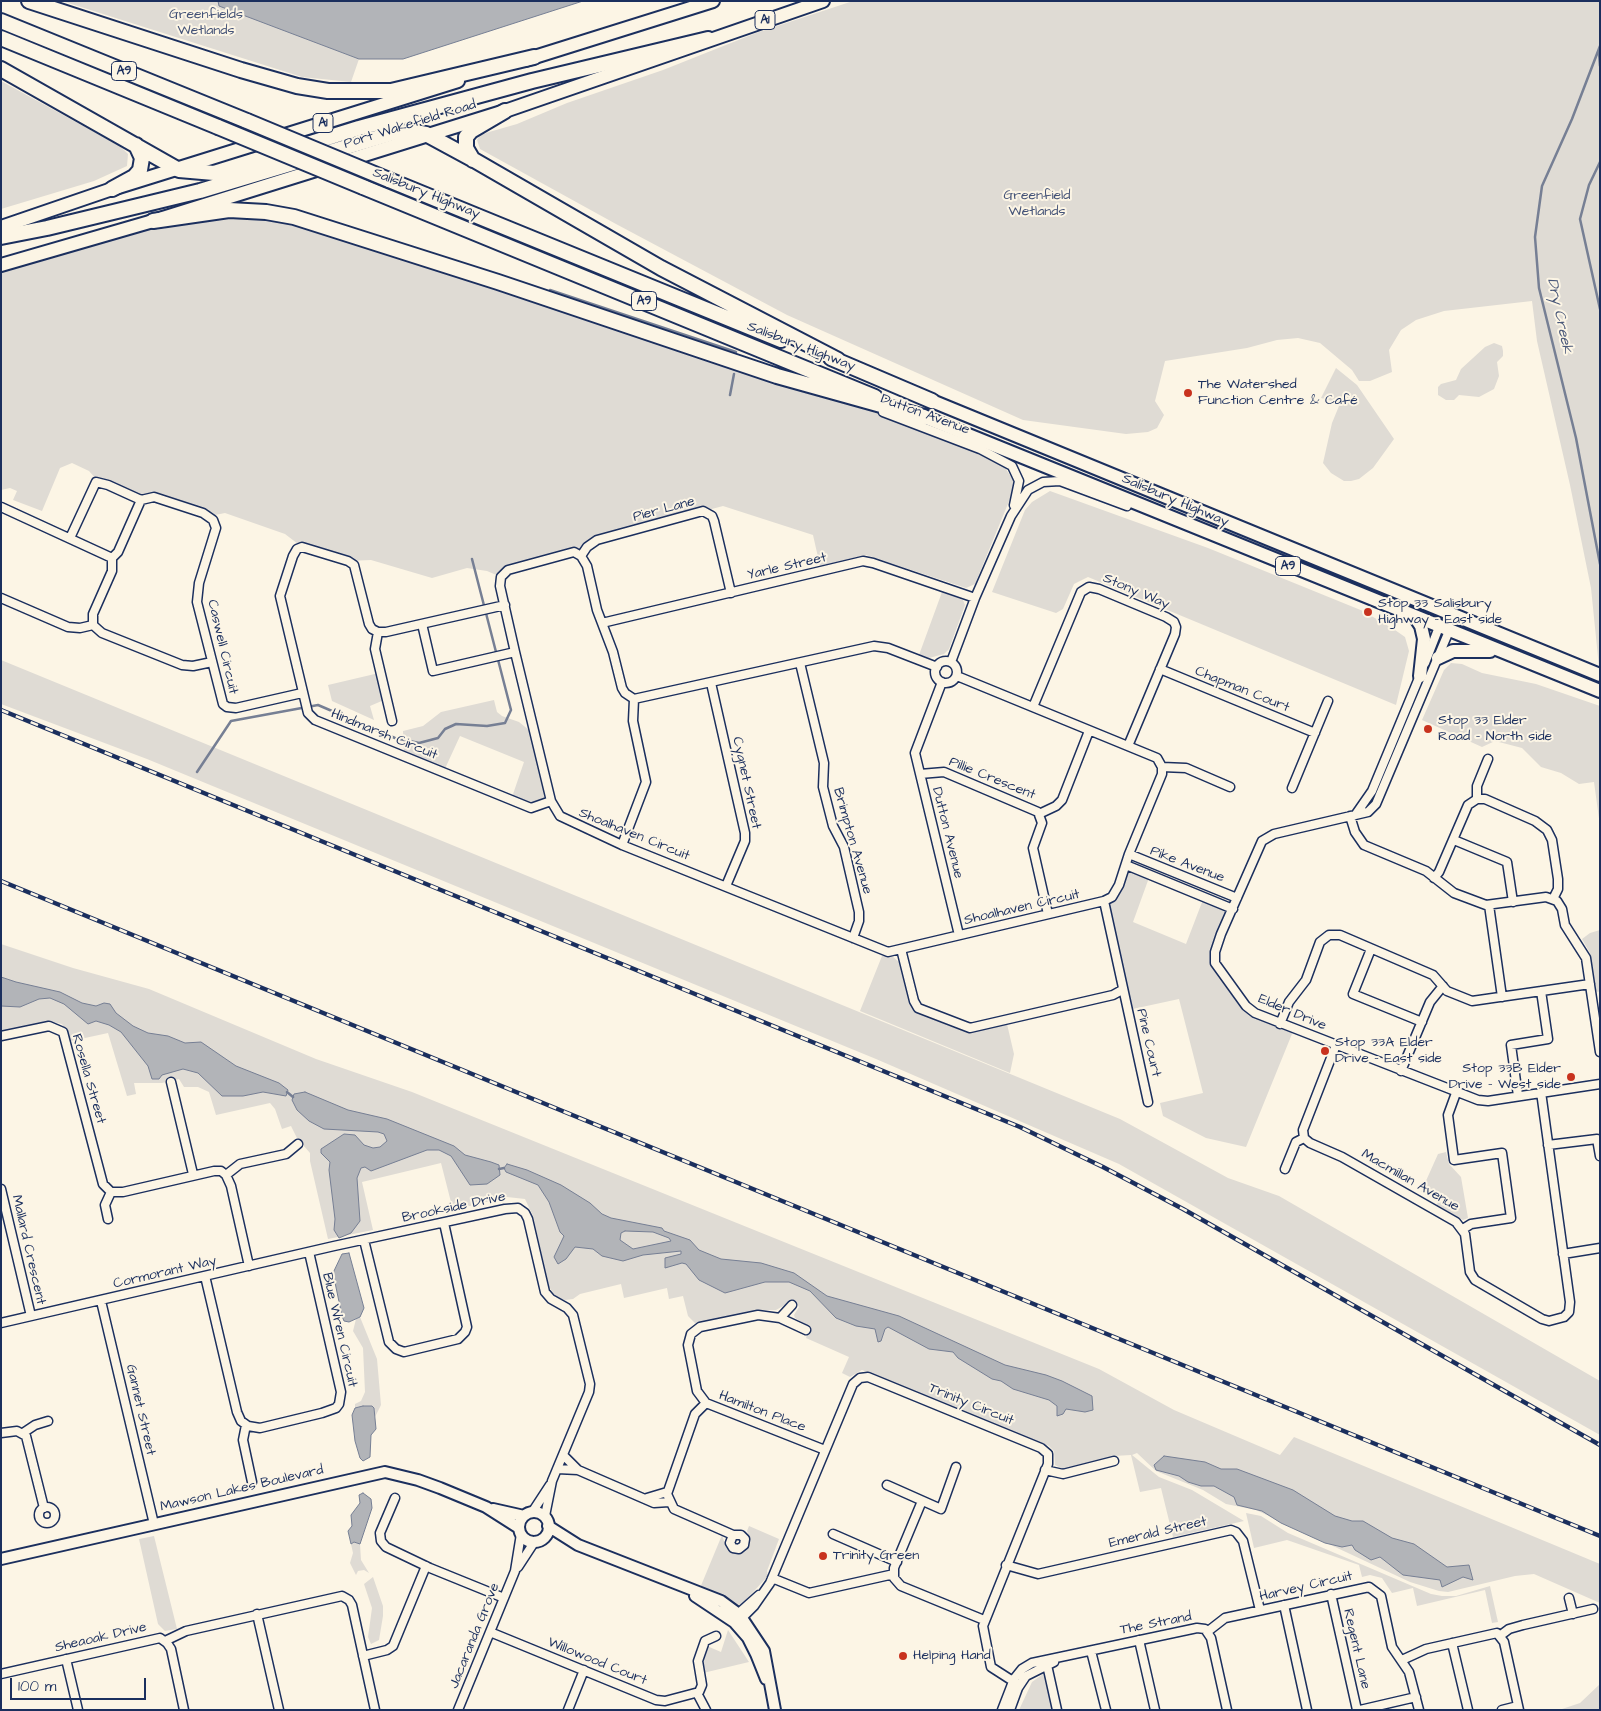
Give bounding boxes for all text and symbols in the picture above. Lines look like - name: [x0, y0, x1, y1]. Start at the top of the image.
- park label: Greenfields Wetlands: [169, 7, 243, 40]
- road number: A1: [755, 10, 775, 30]
- road number: A9: [112, 61, 136, 80]
- street label: Port Wakefield Road: [342, 97, 478, 153]
- road number: A1: [313, 114, 333, 132]
- street label: Salisbury Highway: [370, 165, 482, 223]
- park label: Greenfield Wetlands: [1004, 188, 1070, 220]
- water label: Dry Creek: [1542, 277, 1576, 355]
- road number: A9: [632, 292, 656, 310]
- street label: Salisbury Highway: [745, 319, 857, 375]
- place label: The Watershed Function Centre & Café: [1198, 377, 1358, 410]
- marker: The Watershed Function Centre & Café: [1182, 387, 1194, 399]
- street label: Dutton Avenue: [878, 391, 972, 439]
- street label: Salisbury Highway: [1119, 471, 1231, 531]
- street label: Pier Lane: [631, 494, 697, 526]
- street label: Yarle Street: [746, 550, 828, 584]
- road number: A9: [1276, 556, 1300, 576]
- street label: Stony Way: [1100, 570, 1172, 614]
- place label: Stop 33 Salisbury Highway - East side: [1378, 596, 1502, 628]
- street label: Caswell Circuit: [203, 598, 241, 696]
- marker: Stop 33 Salisbury Highway - East side: [1362, 606, 1374, 618]
- street label: Chapman Court: [1192, 663, 1292, 717]
- street label: Hindmarsh Circuit: [328, 706, 440, 764]
- place label: Stop 33 Elder Road - North side: [1438, 713, 1552, 746]
- marker: Stop 33 Elder Road - North side: [1422, 723, 1434, 735]
- street label: Cygnet Street: [728, 735, 764, 831]
- street label: Pillie Crescent: [946, 754, 1038, 804]
- street label: Brimpton Avenue: [829, 786, 875, 896]
- street label: Dutton Avenue: [928, 786, 966, 880]
- street label: Shoalhaven Circuit: [576, 805, 692, 865]
- street label: Pike Avenue: [1147, 843, 1227, 887]
- street label: Shoalhaven Circuit: [963, 887, 1081, 929]
- street label: Elder Drive: [1255, 991, 1329, 1035]
- street label: Pine Court: [1132, 1007, 1164, 1079]
- street label: Rosella Street: [67, 1032, 109, 1126]
- place label: Stop 33A Elder Drive - East side: [1335, 1035, 1442, 1068]
- marker: Stop 33A Elder Drive - East side: [1319, 1045, 1331, 1057]
- place label: Stop 33B Elder Drive - West side: [1449, 1061, 1561, 1094]
- marker: Stop 33B Elder Drive - West side: [1565, 1071, 1577, 1083]
- street label: Macmillan Avenue: [1358, 1146, 1462, 1216]
- street label: Brookside Drive: [401, 1189, 507, 1227]
- street label: Mallard Crescent: [7, 1194, 49, 1306]
- street label: Cormorant Way: [112, 1253, 218, 1293]
- street label: Blue Wren Circuit: [318, 1271, 360, 1389]
- street label: Gannet Street: [121, 1363, 159, 1457]
- street label: Trinity Circuit: [926, 1380, 1016, 1430]
- street label: Hamilton Place: [716, 1388, 808, 1436]
- street label: Mawson Lakes Boulevard: [159, 1462, 325, 1516]
- street label: Emerald Street: [1108, 1514, 1208, 1552]
- place label: Trinity Green: [833, 1548, 919, 1564]
- marker: Trinity Green: [817, 1550, 829, 1562]
- street label: Harvey Circuit: [1258, 1568, 1354, 1606]
- street label: Jacaranda Grove: [446, 1581, 504, 1691]
- street label: Regent Lane: [1339, 1607, 1373, 1691]
- street label: The Strand: [1119, 1609, 1193, 1639]
- street label: Sheaoak Drive: [54, 1619, 148, 1657]
- street label: Willowood Court: [545, 1634, 649, 1690]
- place label: Helping Hand: [913, 1648, 991, 1664]
- marker: Helping Hand: [897, 1650, 909, 1662]
- scale bar: [12, 1668, 149, 1700]
- text: 100 m: [18, 1676, 57, 1697]

